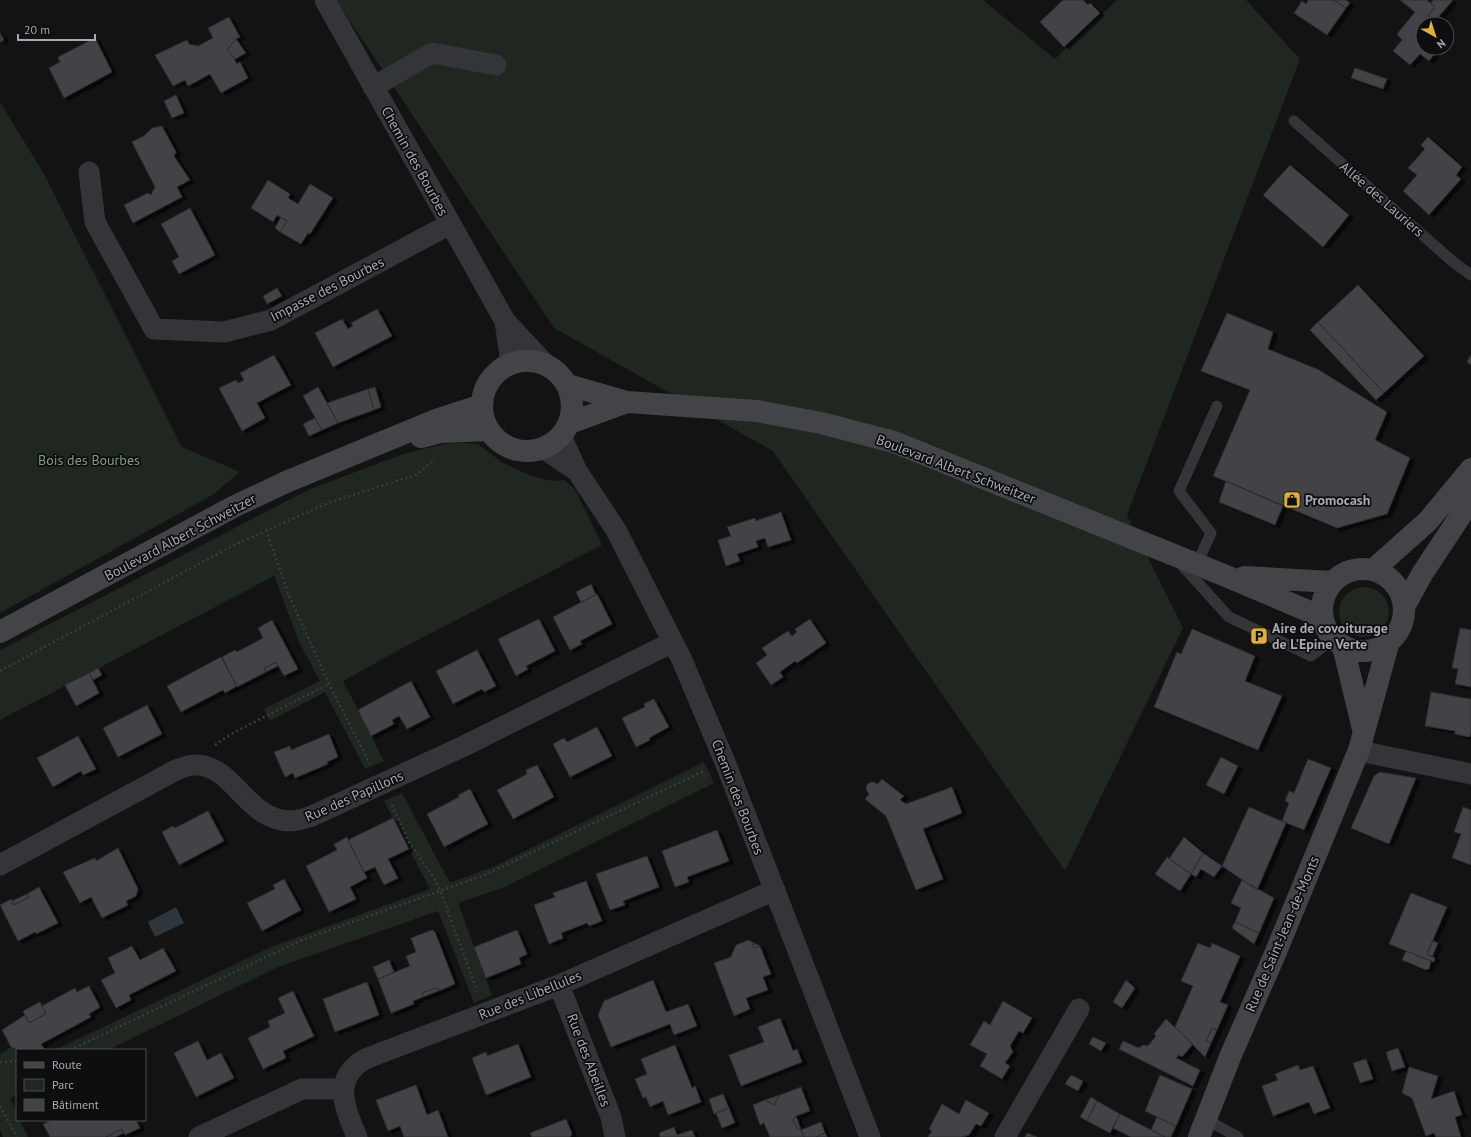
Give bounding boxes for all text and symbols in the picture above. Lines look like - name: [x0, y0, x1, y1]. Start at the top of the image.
- scale bar: [18, 16, 95, 42]
- north arrow: [1415, 16, 1455, 56]
- text: 20 m: [24, 22, 50, 37]
- text: N: [1434, 36, 1449, 51]
- street label: Chemin des Bourbes: [378, 103, 453, 219]
- street label: Allée des Lauriers: [1336, 157, 1428, 241]
- street label: Impasse des Bourbes: [267, 252, 387, 325]
- street label: Boulevard Albert Schweitzer: [874, 430, 1038, 508]
- park label: Bois des Bourbes: [38, 451, 140, 469]
- street label: Boulevard Albert Schweitzer: [101, 489, 259, 585]
- shop icon: Promocash: [1282, 490, 1302, 510]
- place label: Promocash: [1305, 491, 1370, 509]
- place label: Aire de covoiturage de L'Epine Verte: [1272, 619, 1388, 653]
- parking icon: Aire de covoiturage de L'Epine Verte: [1249, 626, 1269, 646]
- street label: Chemin des Bourbes: [708, 737, 768, 857]
- street label: Rue des Papillons: [302, 766, 406, 826]
- street label: Rue de Saint-Jean-de-Monts: [1241, 853, 1323, 1015]
- street label: Rue des Libellules: [476, 966, 584, 1024]
- street label: Rue des Abeilles: [563, 1011, 615, 1109]
- legend: [16, 1049, 146, 1121]
- text: Route: [52, 1057, 82, 1072]
- text: Parc: [52, 1077, 74, 1092]
- text: Bâtiment: [52, 1097, 99, 1112]

